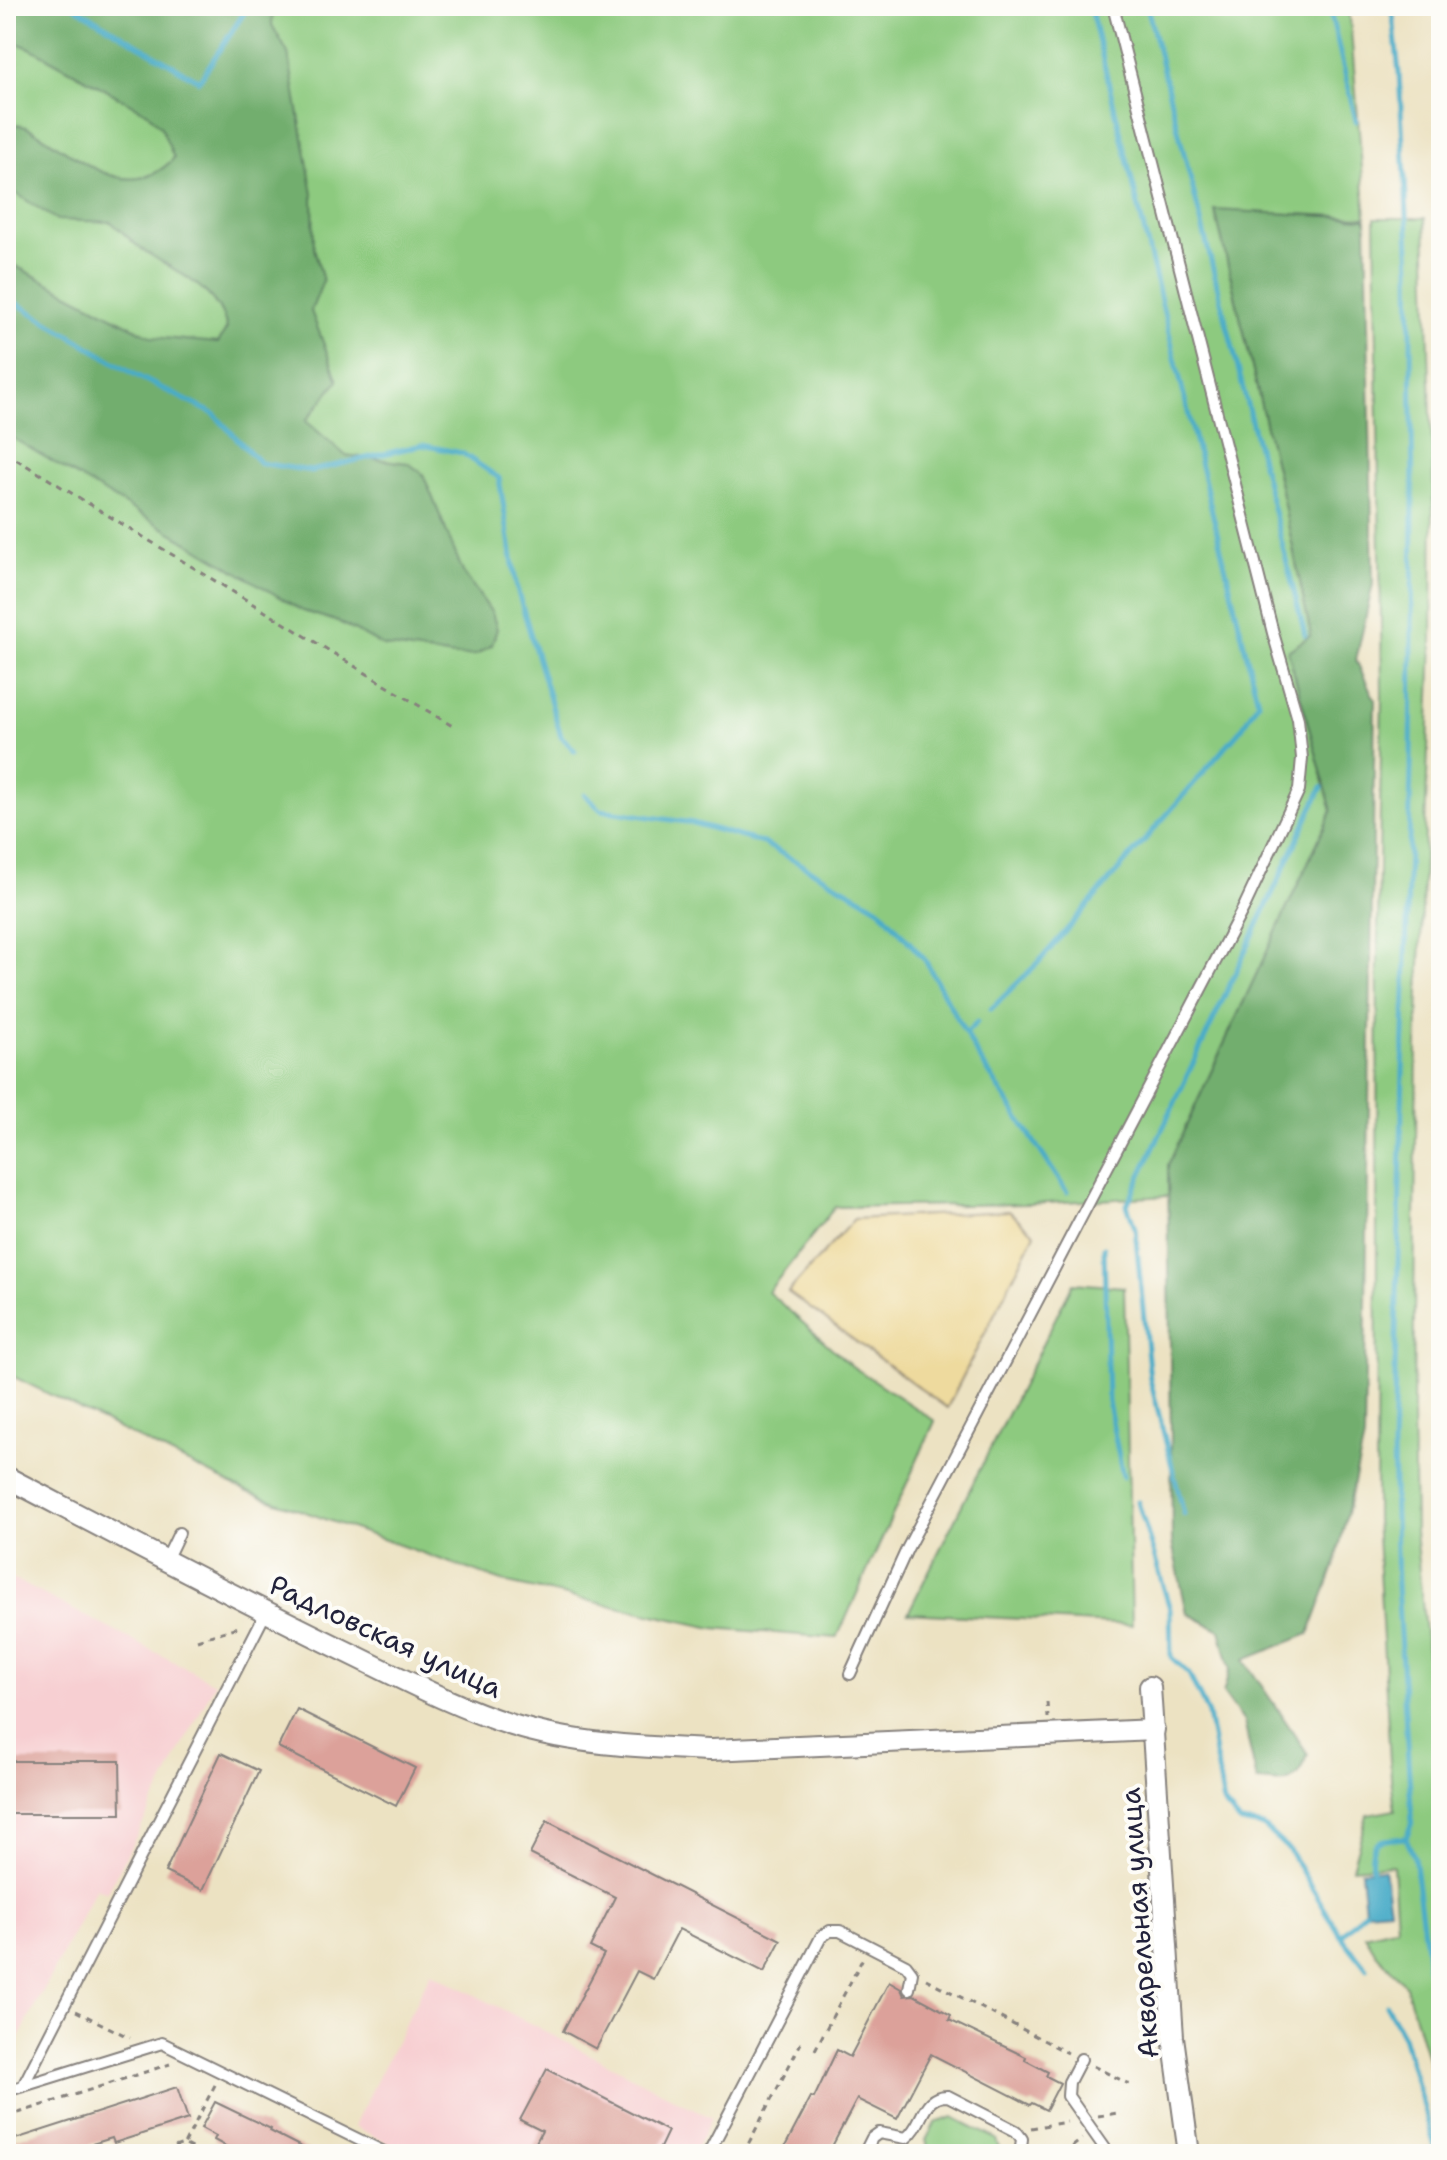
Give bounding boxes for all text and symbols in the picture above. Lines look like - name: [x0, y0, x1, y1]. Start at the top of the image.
- street label: Радловская улица: [263, 1565, 509, 1707]
- street label: Акварельная улица: [1111, 1786, 1167, 2060]

